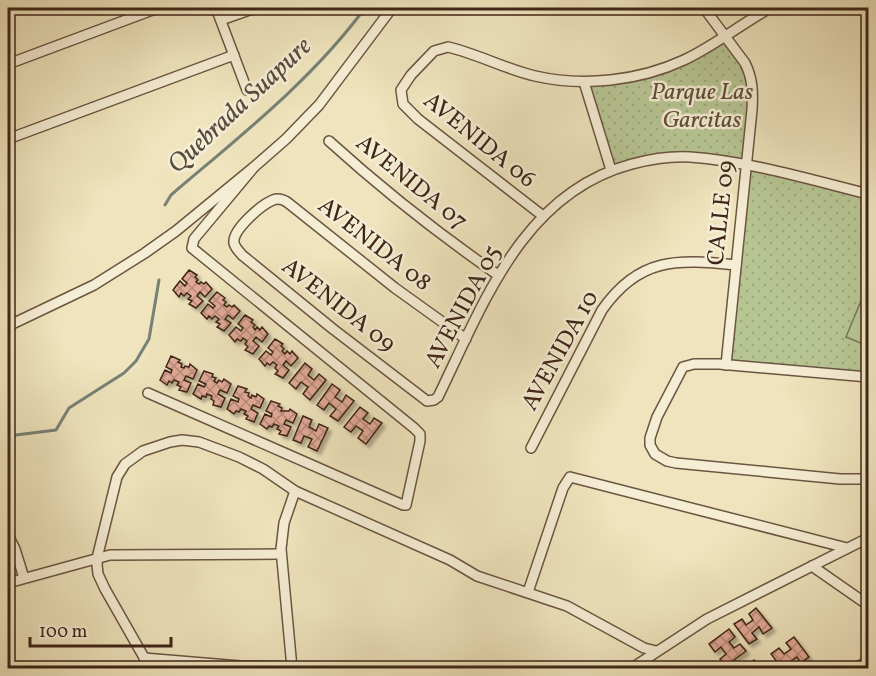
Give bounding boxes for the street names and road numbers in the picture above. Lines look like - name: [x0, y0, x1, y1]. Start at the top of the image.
- street label: AVENIDA 06: [415, 85, 543, 197]
- street label: AVENIDA 07: [348, 127, 474, 239]
- street label: CALLE 09: [700, 159, 744, 267]
- street label: AVENIDA 08: [310, 190, 438, 300]
- street label: AVENIDA 05: [417, 239, 511, 375]
- street label: AVENIDA 09: [274, 251, 402, 361]
- street label: AVENIDA 10: [514, 285, 608, 417]

